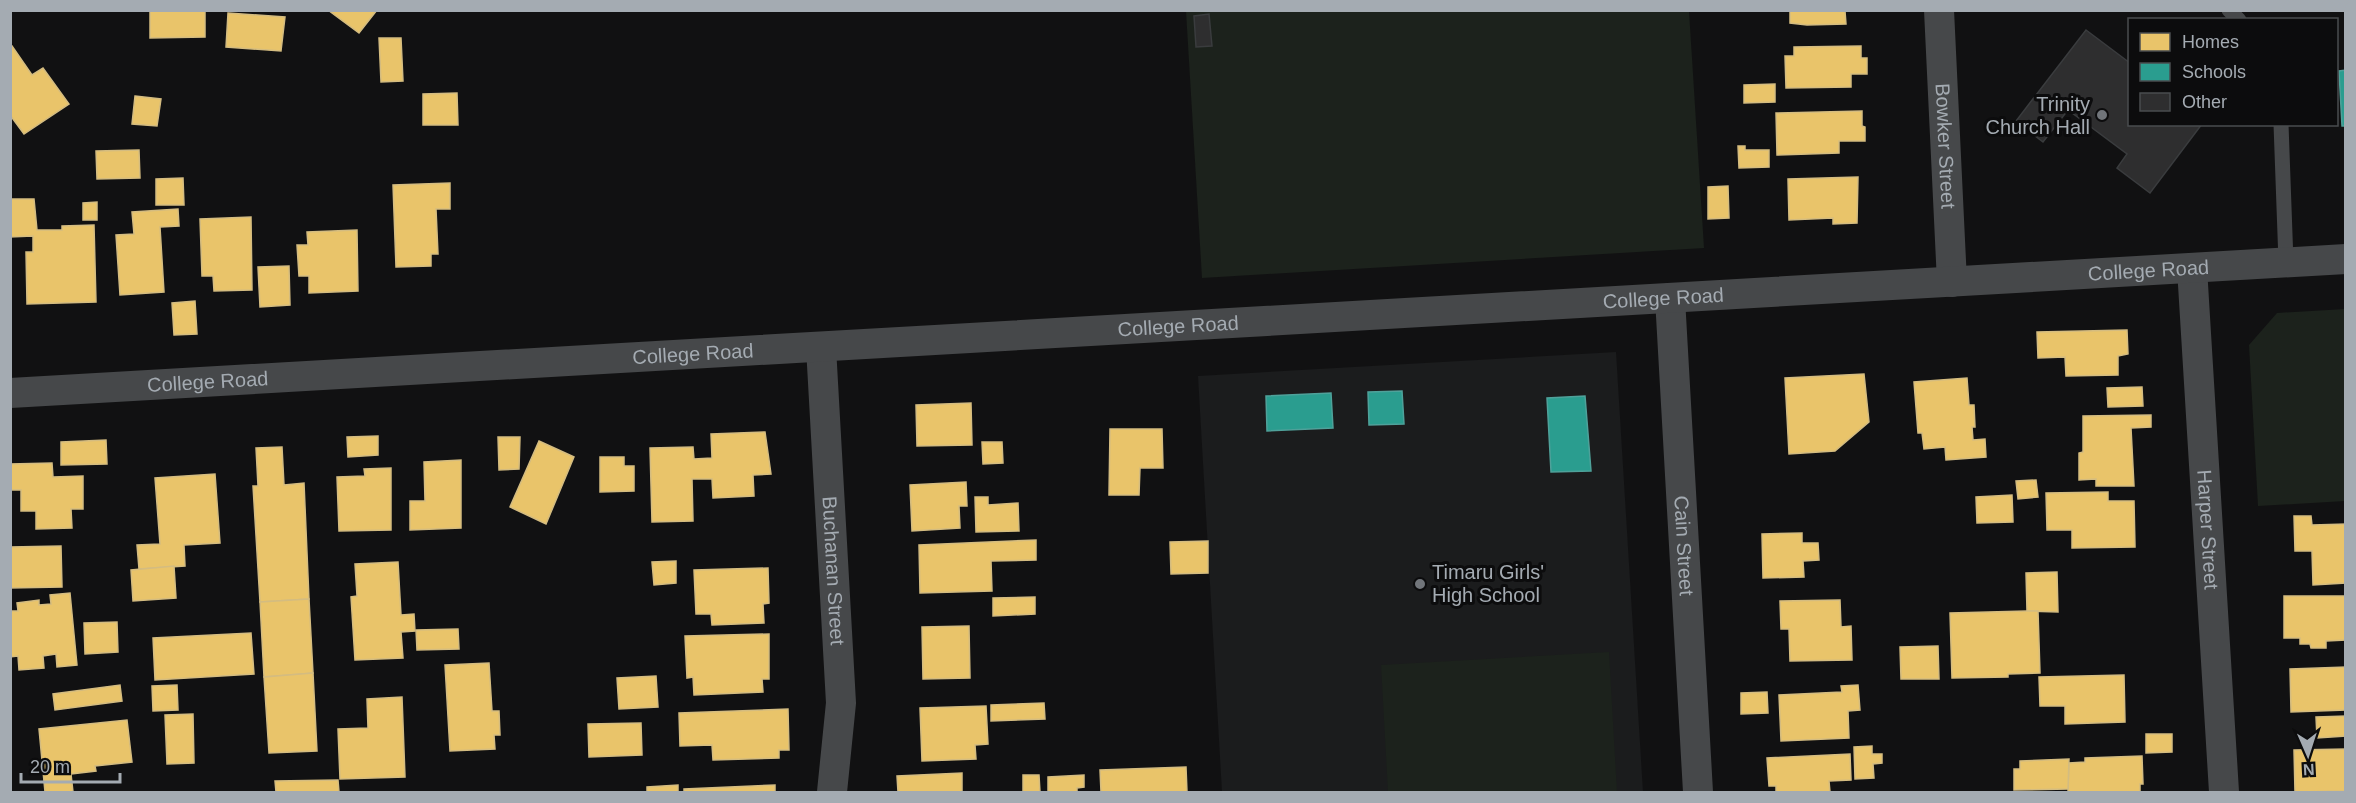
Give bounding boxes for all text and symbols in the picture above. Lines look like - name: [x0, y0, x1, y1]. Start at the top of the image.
- legend: [2128, 18, 2338, 126]
- text: Homes: [2182, 32, 2239, 52]
- text: Schools: [2182, 62, 2246, 82]
- street label: Bowker Street: [1932, 83, 1960, 210]
- text: Other: [2182, 92, 2227, 112]
- place label: Trinity Church Hall: [1986, 93, 2090, 138]
- marker: Trinity Church Hall: [2095, 108, 2109, 122]
- street label: College Road: [2087, 256, 2210, 285]
- street label: College Road: [1602, 284, 1724, 313]
- street label: College Road: [1117, 312, 1239, 340]
- street label: College Road: [632, 339, 754, 368]
- street label: College Road: [147, 367, 269, 396]
- street label: Harper Street: [2193, 469, 2223, 591]
- street label: Cain Street: [1670, 495, 1698, 597]
- street label: Buchanan Street: [818, 496, 849, 646]
- place label: Timaru Girls' High School: [1432, 561, 1544, 606]
- marker: Timaru Girls' High School: [1413, 577, 1427, 591]
- north arrow: [2278, 725, 2338, 785]
- scale bar: [21, 746, 120, 784]
- text: 20 m: [30, 757, 70, 777]
- text: N: [2303, 761, 2315, 778]

